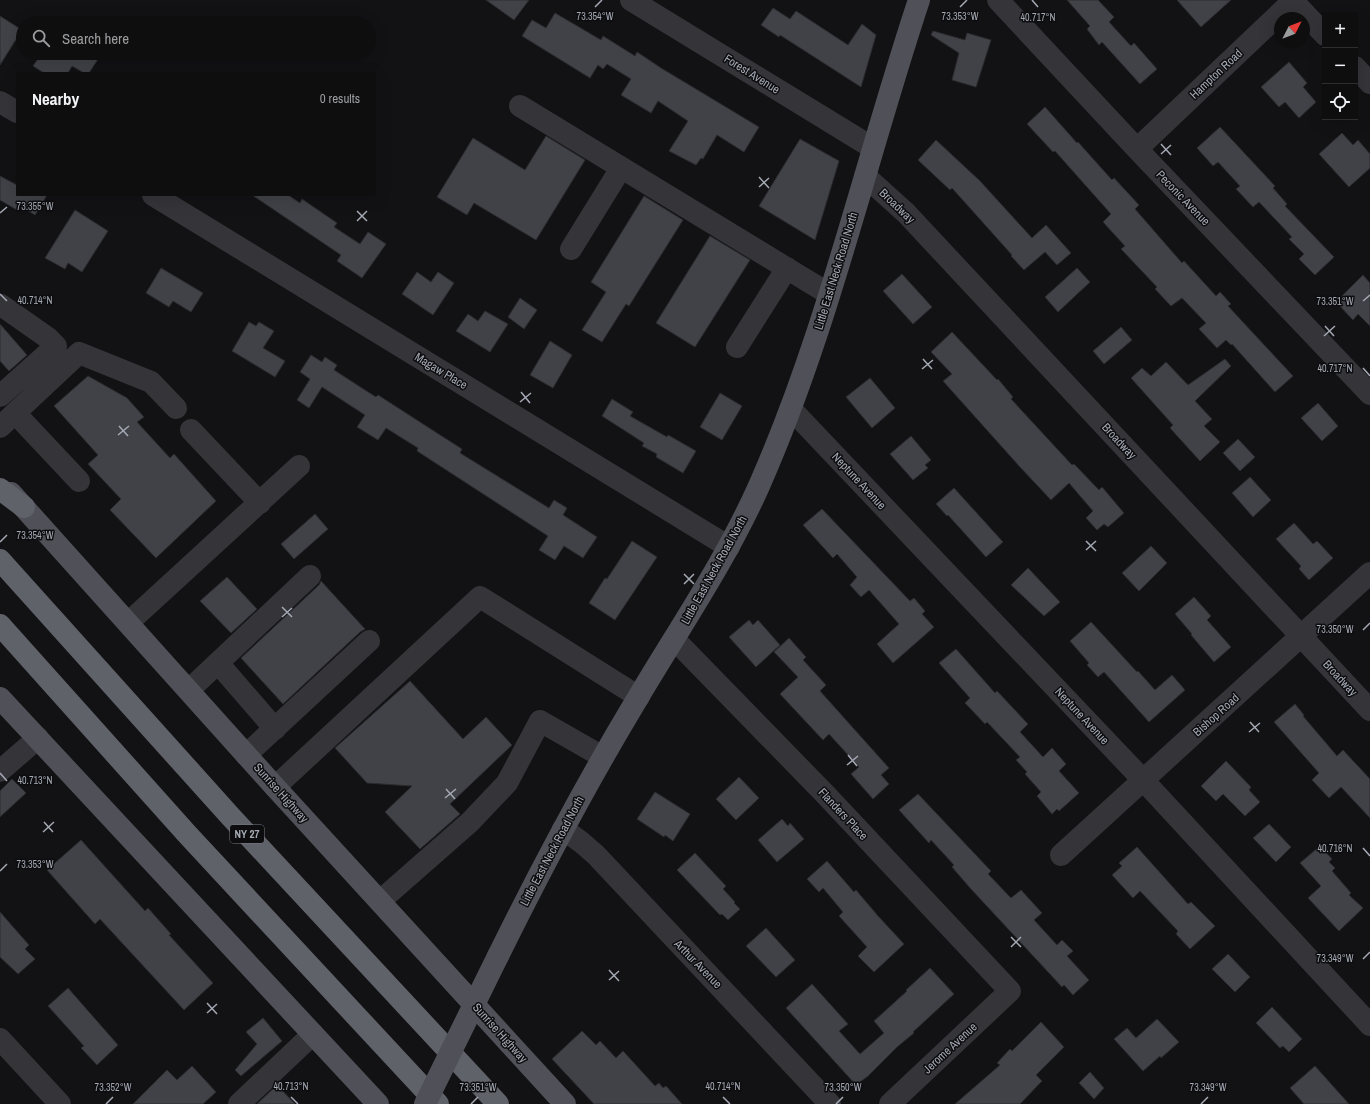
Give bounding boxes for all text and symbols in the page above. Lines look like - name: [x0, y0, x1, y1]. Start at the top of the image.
- text: 73.354°W: [577, 10, 614, 23]
- text: 73.353°W: [942, 10, 979, 23]
- text: 40.717°N: [1021, 11, 1056, 24]
- north arrow: [1274, 12, 1310, 48]
- map controls: [1322, 12, 1358, 120]
- button: +: [1322, 12, 1358, 48]
- search box: [16, 16, 376, 60]
- icon: search: [30, 27, 52, 49]
- text: Search here: [62, 28, 129, 49]
- street label: Hampton Road: [1186, 46, 1246, 102]
- button: −: [1322, 48, 1358, 84]
- street label: Forest Avenue: [721, 51, 783, 97]
- button: locate: [1322, 84, 1358, 120]
- text: Nearby: [32, 87, 79, 110]
- text: 0 results: [320, 90, 360, 107]
- street label: Peconic Avenue: [1153, 167, 1213, 229]
- street label: Broadway: [876, 185, 918, 227]
- text: 73.355°W: [17, 200, 54, 213]
- street label: Little East Neck Road North: [811, 210, 861, 332]
- text: 40.714°N: [18, 294, 53, 307]
- text: 73.351°W: [1317, 295, 1354, 308]
- street label: Magaw Place: [412, 349, 470, 393]
- text: 40.717°N: [1318, 362, 1353, 375]
- street label: Broadway: [1098, 420, 1140, 463]
- street label: Neptune Avenue: [828, 449, 890, 513]
- street label: Little East Neck Road North: [677, 513, 751, 627]
- text: 73.354°W: [17, 529, 54, 542]
- text: 73.350°W: [1317, 623, 1354, 636]
- street label: Broadway: [1319, 657, 1361, 700]
- street label: Neptune Avenue: [1051, 684, 1113, 748]
- street label: Bishop Road: [1190, 690, 1242, 740]
- street label: Sunrise Highway: [250, 760, 312, 826]
- text: 40.713°N: [18, 774, 53, 787]
- street label: Flanders Place: [815, 785, 871, 843]
- street label: Little East Neck Road North: [516, 793, 588, 909]
- road number: NY 27: [230, 825, 264, 843]
- text: 40.716°N: [1318, 842, 1353, 855]
- text: 73.353°W: [17, 858, 54, 871]
- street label: Arthur Avenue: [670, 935, 725, 992]
- text: 73.349°W: [1317, 952, 1354, 965]
- street label: Sunrise Highway: [469, 1000, 531, 1066]
- street label: Jerome Avenue: [920, 1019, 980, 1077]
- text: 40.713°N: [274, 1080, 309, 1093]
- text: 40.714°N: [706, 1080, 741, 1093]
- text: 73.352°W: [95, 1081, 132, 1094]
- text: 73.351°W: [460, 1081, 497, 1094]
- text: 73.350°W: [825, 1081, 862, 1094]
- text: 73.349°W: [1190, 1081, 1227, 1094]

